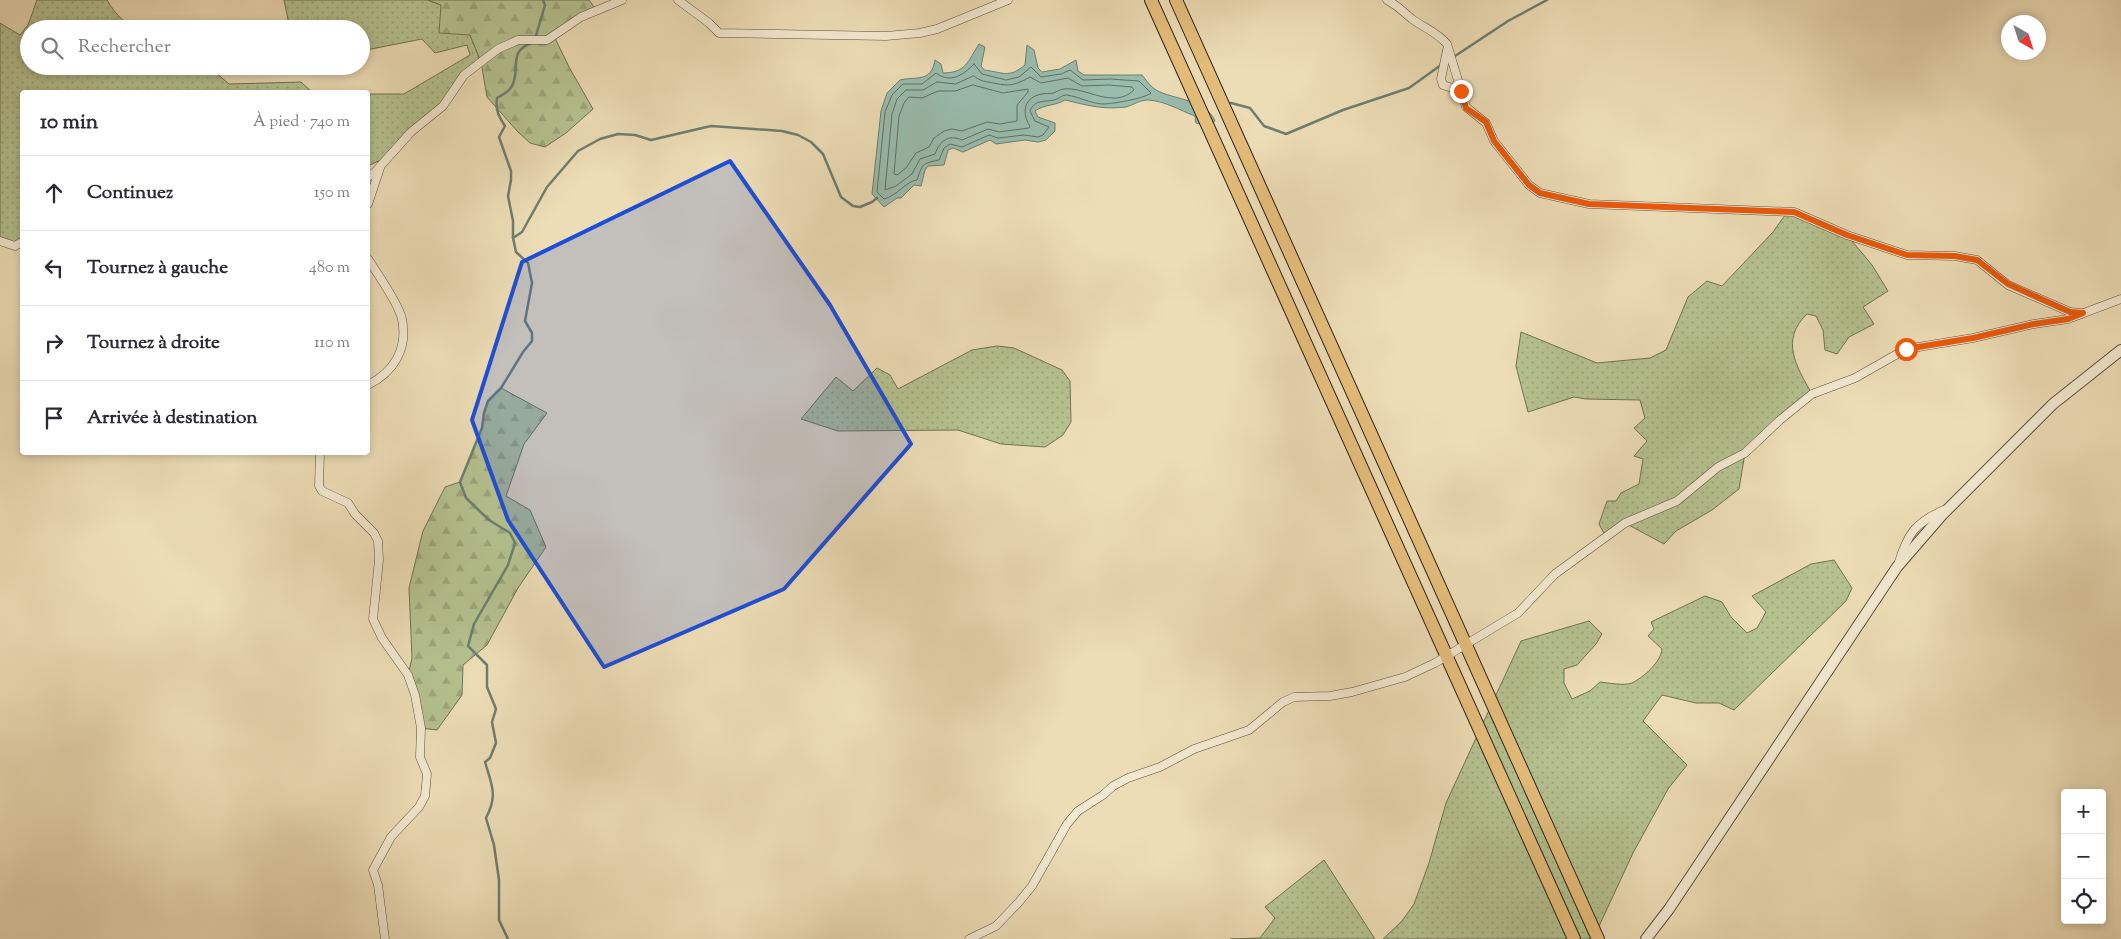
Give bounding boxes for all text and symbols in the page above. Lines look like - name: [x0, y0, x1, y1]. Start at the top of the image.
- north arrow: [2001, 15, 2046, 60]
- search box: [20, 20, 370, 75]
- icon: search: [38, 34, 66, 62]
- text: Rechercher: [78, 34, 171, 61]
- route end: [1450, 80, 1473, 103]
- text: 10 min: [40, 108, 98, 138]
- text: À pied · 740 m: [253, 111, 350, 134]
- icon: ahead: [40, 179, 68, 207]
- text: Continuez: [87, 180, 173, 207]
- text: 150 m: [314, 182, 350, 205]
- icon: left: [40, 254, 68, 282]
- text: Tournez à gauche: [87, 255, 228, 282]
- text: 480 m: [309, 257, 350, 280]
- icon: right: [40, 329, 68, 357]
- text: Tournez à droite: [87, 330, 220, 357]
- text: 110 m: [314, 332, 350, 355]
- route start: [1895, 338, 1918, 361]
- icon: arrive: [40, 404, 68, 432]
- text: Arrivée à destination: [87, 405, 258, 432]
- map controls: [2061, 789, 2106, 924]
- button: +: [2061, 789, 2106, 834]
- button: −: [2061, 834, 2106, 879]
- button: locate: [2061, 879, 2106, 924]

